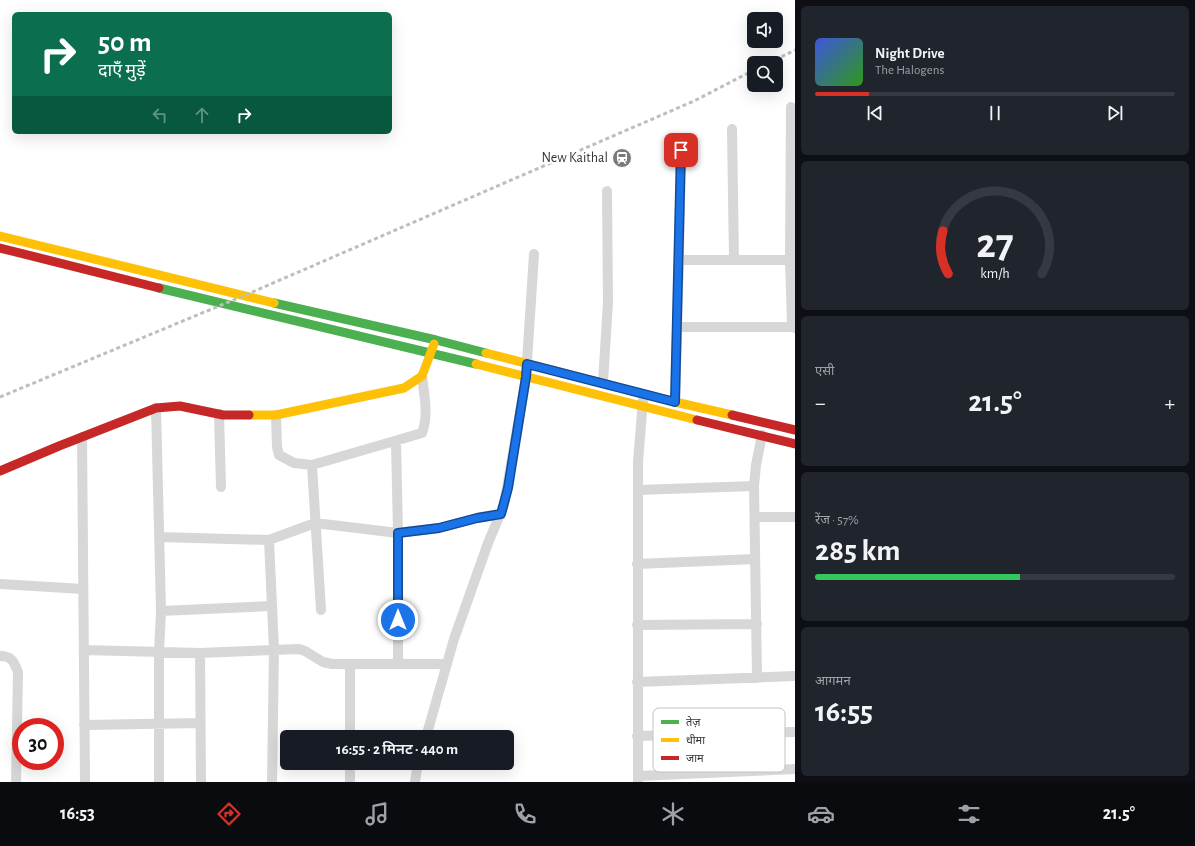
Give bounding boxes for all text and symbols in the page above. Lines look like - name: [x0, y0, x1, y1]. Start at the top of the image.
- map controls: [747, 12, 783, 92]
- button: sound: [747, 12, 783, 48]
- icon: right: [32, 28, 84, 80]
- text: 50 m: [98, 29, 152, 57]
- text: Night Drive: [875, 46, 945, 61]
- button: search: [747, 56, 783, 92]
- text: दाएँ मुड़ें: [98, 62, 146, 80]
- text: The Halogens: [875, 64, 944, 77]
- icon: previous: [864, 102, 886, 124]
- icon: pause: [984, 102, 1006, 124]
- icon: next: [1104, 102, 1126, 124]
- icon: left: [149, 104, 171, 126]
- icon: ahead: [191, 104, 213, 126]
- icon: right: [233, 104, 255, 126]
- pin: [664, 133, 698, 167]
- icon: arrive: [670, 139, 692, 161]
- station icon: New Kaithal: [611, 147, 633, 169]
- place label: New Kaithal: [541, 151, 608, 165]
- text: 27: [976, 224, 1014, 265]
- text: km/h: [980, 266, 1010, 280]
- text: एसी: [815, 365, 834, 378]
- text: 21.5°: [968, 387, 1022, 417]
- text: −: [815, 392, 826, 414]
- text: +: [1164, 392, 1175, 414]
- text: रेंज · 57%: [815, 514, 859, 527]
- text: 285 km: [815, 536, 900, 566]
- position arrow: [377, 599, 419, 641]
- text: आगमन: [815, 675, 851, 688]
- text: 16:55: [815, 697, 873, 727]
- legend: [653, 708, 785, 772]
- text: तेज़: [686, 716, 701, 728]
- speed limit sign: 30: [12, 718, 64, 770]
- text: धीमा: [686, 734, 705, 746]
- text: 16:55 · 2 मिनट · 440 m: [336, 742, 458, 757]
- text: जाम: [686, 753, 704, 764]
- icon: directions: [215, 800, 243, 828]
- icon: music: [363, 800, 391, 828]
- icon: phone: [511, 800, 539, 828]
- icon: climate: [659, 800, 687, 828]
- icon: car: [807, 800, 835, 828]
- icon: filters: [955, 800, 983, 828]
- text: 16:53: [60, 805, 95, 823]
- text: 21.5°: [1103, 805, 1135, 823]

